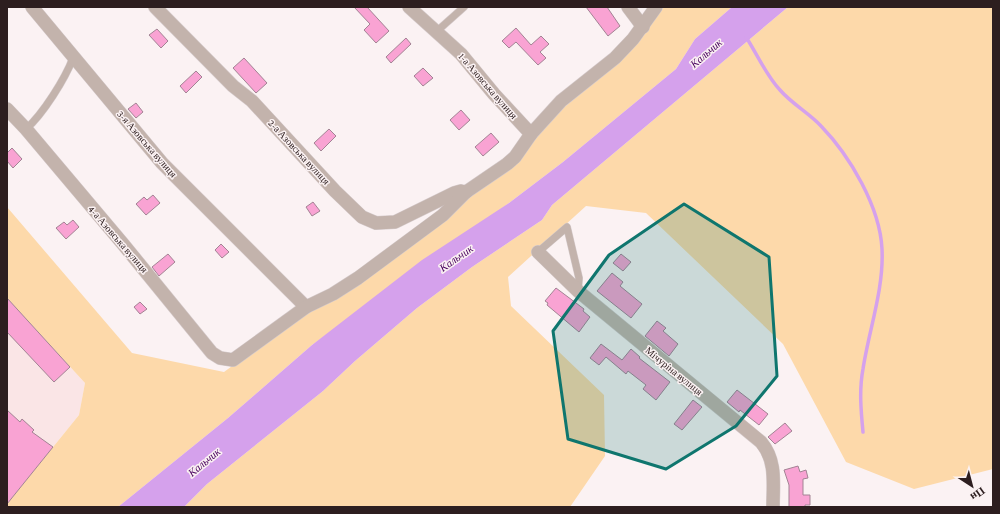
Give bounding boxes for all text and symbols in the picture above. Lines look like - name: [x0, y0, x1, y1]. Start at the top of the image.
- water label: Кальчик: [687, 35, 725, 71]
- street label: 1-а Азовська вулиця: [457, 51, 520, 121]
- street label: 3-я Азовська вулиця: [115, 108, 179, 180]
- street label: 2-а Азовська вулиця: [266, 117, 332, 187]
- street label: 4-а Азовська вулиця: [86, 203, 150, 275]
- water label: Кальчик: [436, 242, 476, 274]
- street label: Мічуріна вулиця: [643, 345, 705, 398]
- water label: Кальчик: [185, 445, 223, 479]
- north arrow: [952, 466, 992, 506]
- text: Пн: [968, 485, 987, 504]

